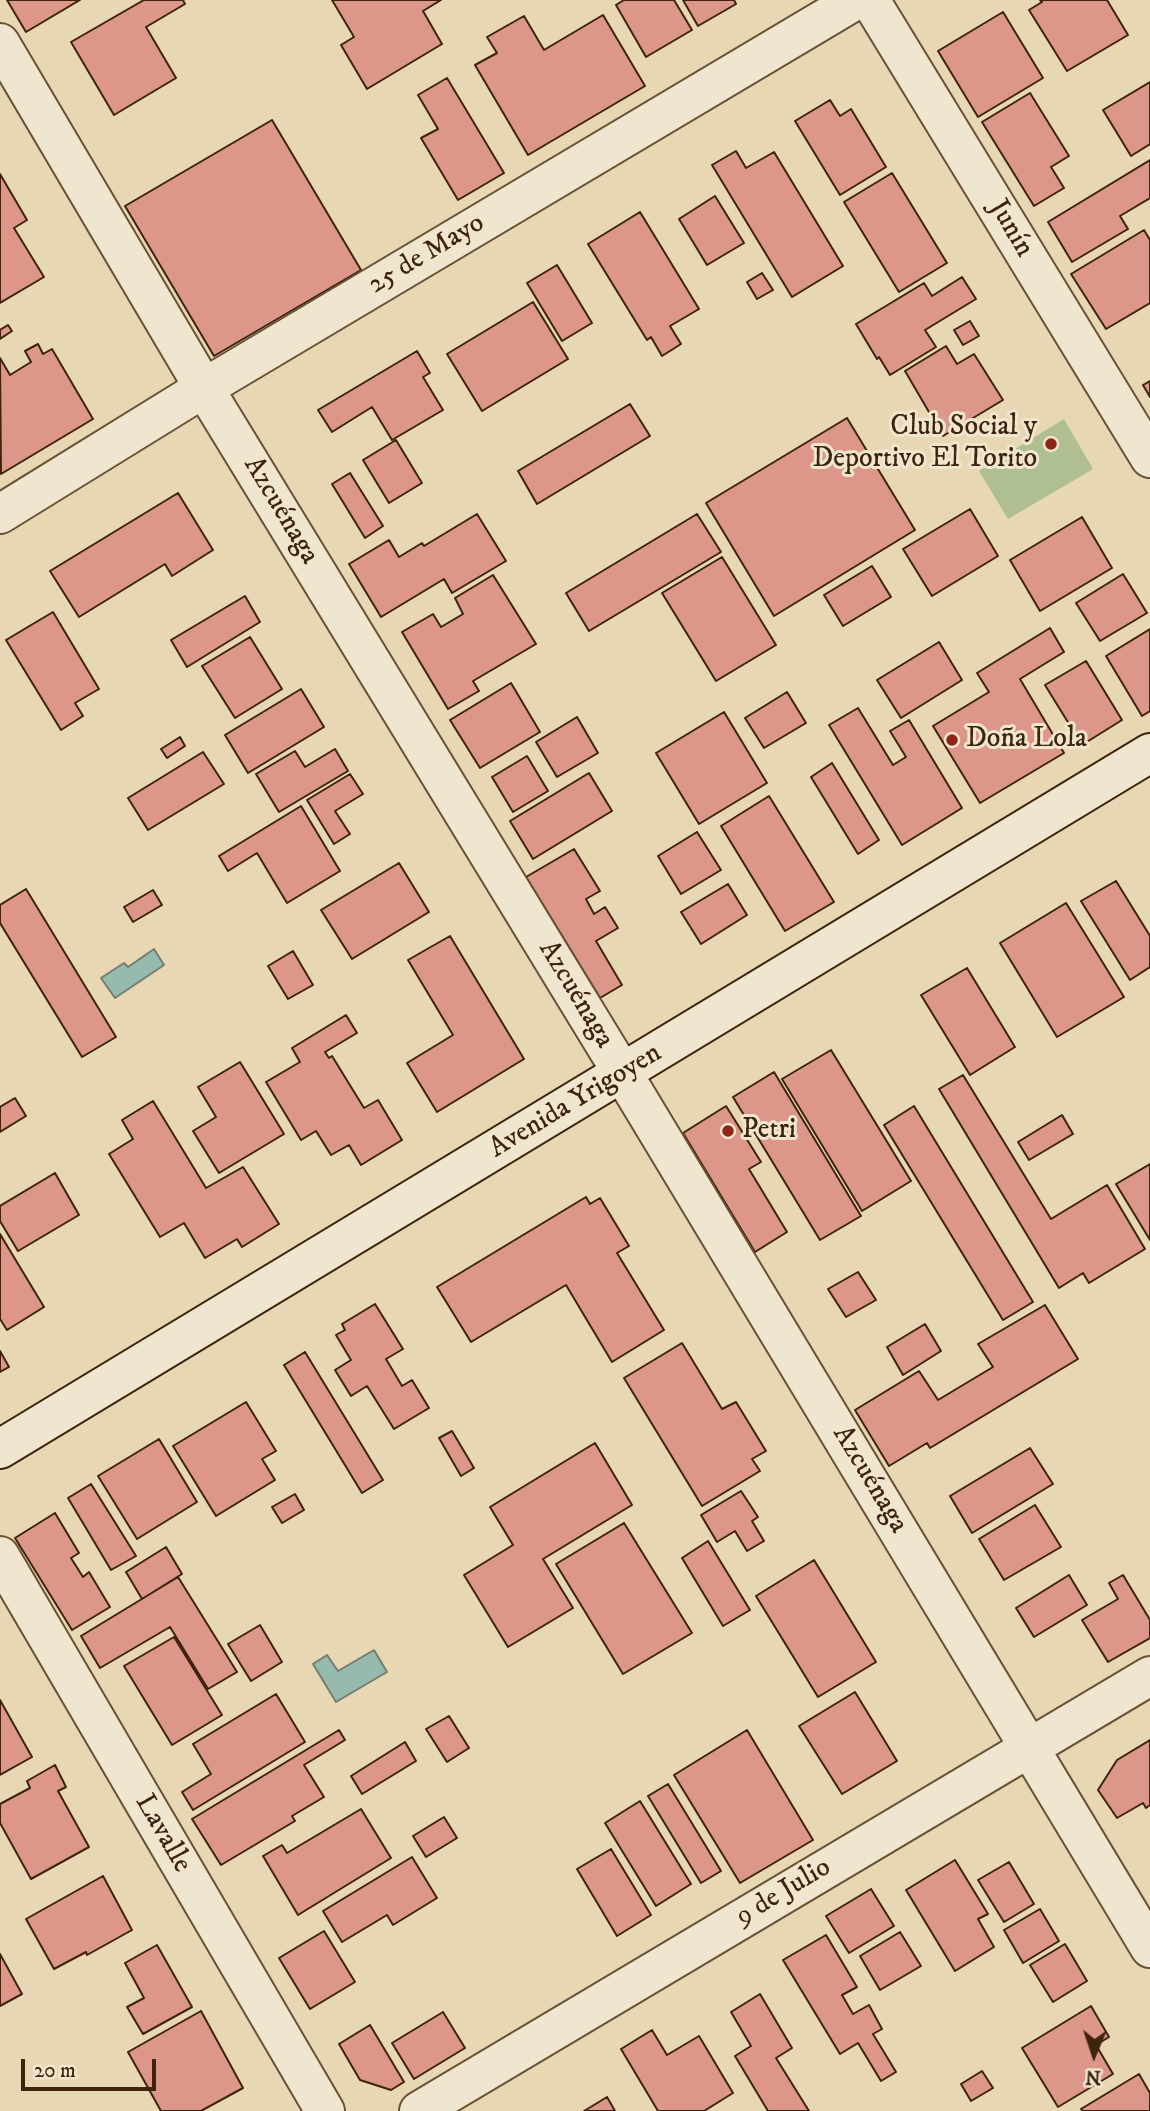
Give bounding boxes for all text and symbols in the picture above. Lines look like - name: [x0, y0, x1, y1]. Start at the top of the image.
- street label: Junín: [980, 194, 1040, 264]
- street label: 25 de Mayo: [363, 207, 491, 303]
- place label: Club Social y Deportivo El Torito: [812, 411, 1037, 477]
- marker: Club Social y Deportivo El Torito: [1043, 436, 1059, 452]
- street label: Azcuénaga: [235, 451, 325, 571]
- place label: Doña Lola: [966, 723, 1087, 757]
- marker: Doña Lola: [944, 732, 960, 748]
- street label: Azcuénaga: [530, 935, 620, 1055]
- street label: Avenida Yrigoyen: [484, 1037, 668, 1167]
- place label: Petri: [742, 1114, 796, 1148]
- marker: Petri: [720, 1123, 736, 1139]
- street label: Azcuénaga: [824, 1420, 914, 1540]
- street label: Lavalle: [126, 1789, 198, 1879]
- street label: 9 de Julio: [730, 1852, 838, 1934]
- north arrow: [1059, 2020, 1129, 2090]
- scale bar: [24, 2044, 159, 2088]
- text: 20 m: [34, 2058, 76, 2084]
- text: N: [1085, 2065, 1101, 2088]

